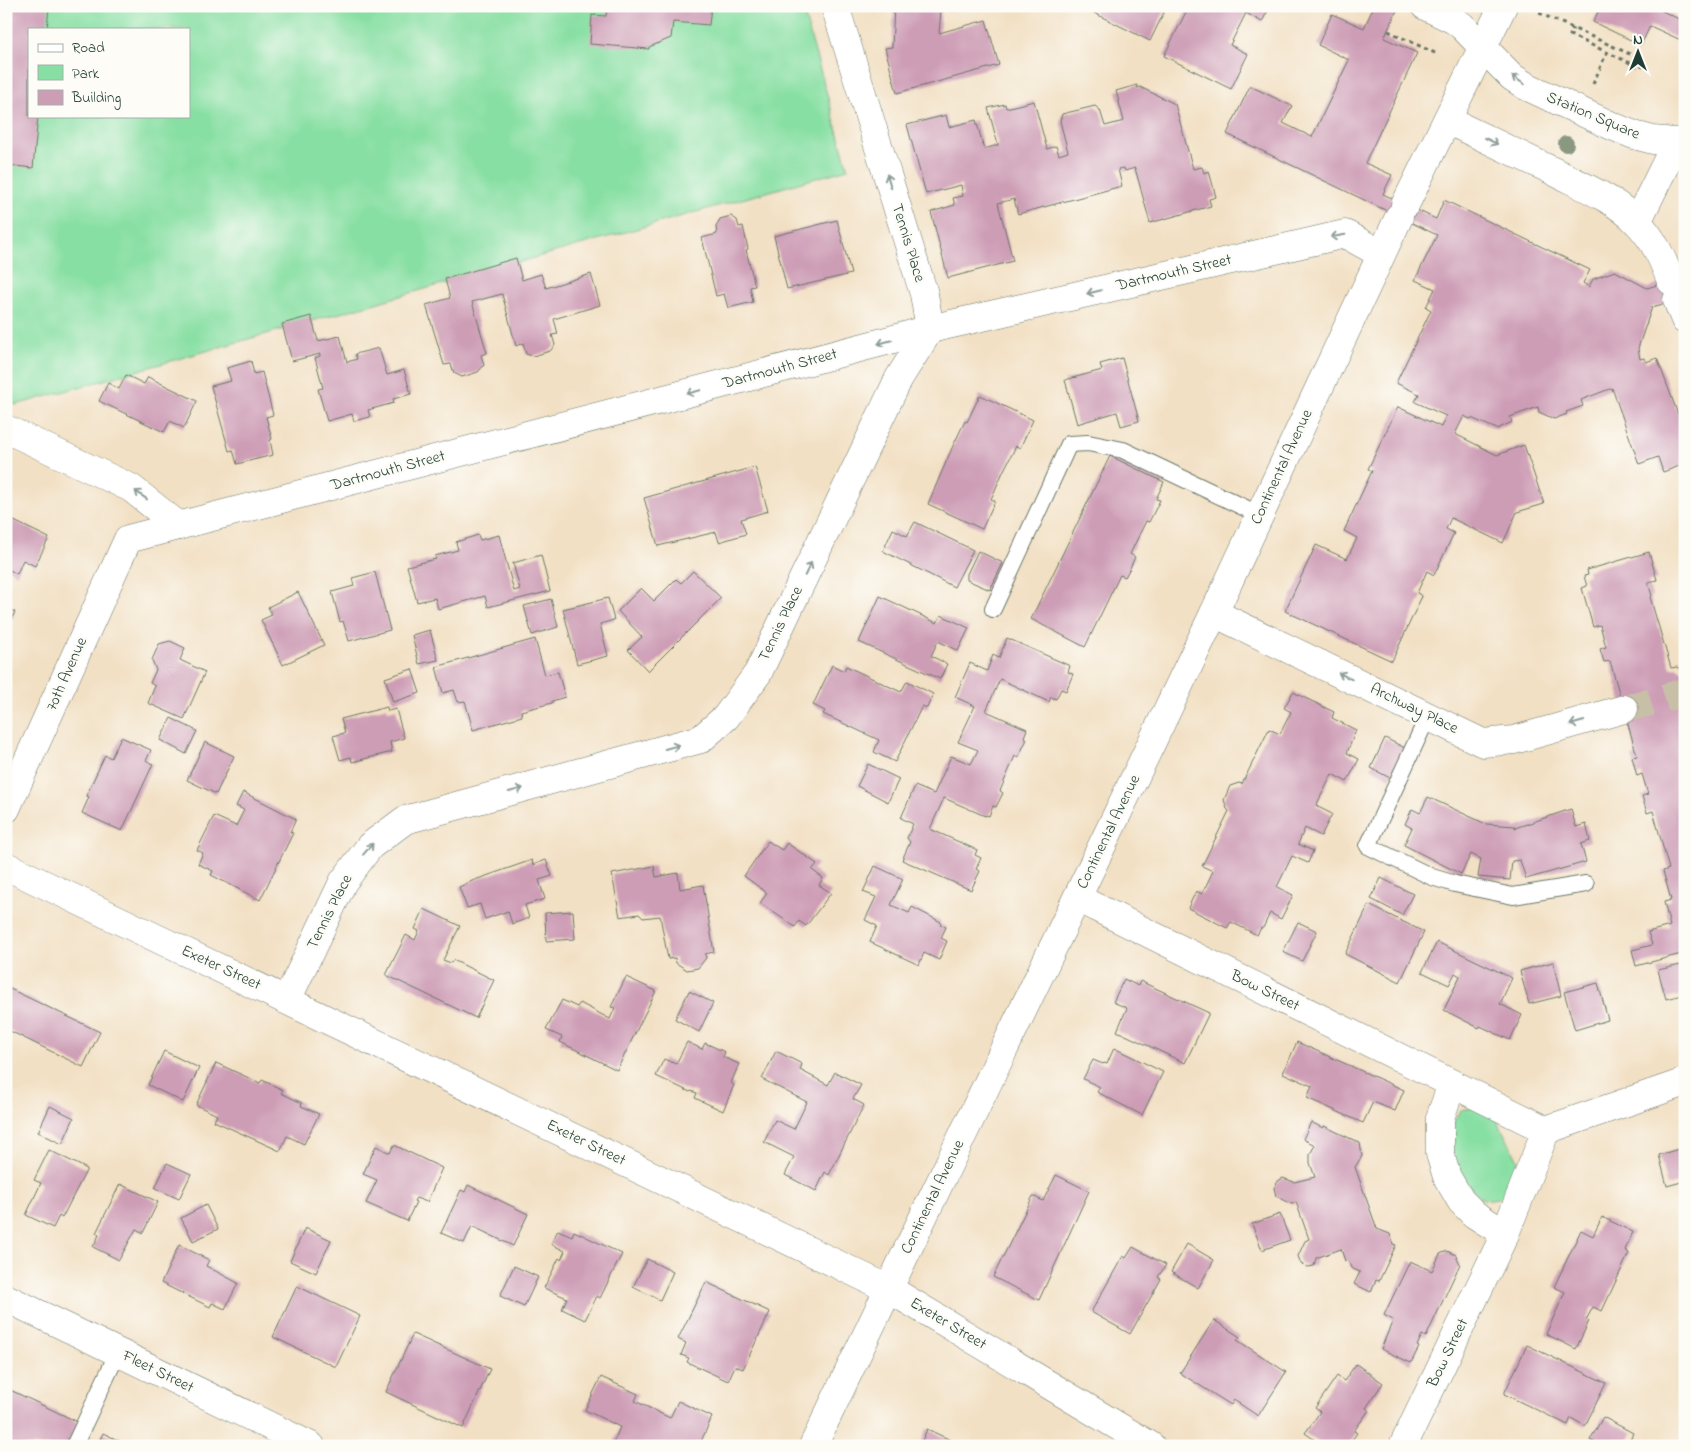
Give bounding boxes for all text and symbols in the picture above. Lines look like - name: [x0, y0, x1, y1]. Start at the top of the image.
- legend: [28, 28, 190, 118]
- north arrow: [1614, 28, 1664, 78]
- text: N: [1633, 30, 1643, 51]
- text: Road: [72, 37, 105, 59]
- text: Park: [72, 63, 100, 85]
- one-way arrow: [1511, 75, 1525, 85]
- street label: Station Square: [1542, 86, 1644, 147]
- text: Building: [71, 87, 121, 110]
- one-way arrow: [1483, 137, 1498, 146]
- one-way arrow: [883, 173, 893, 189]
- street label: Tennis Place: [885, 201, 932, 286]
- one-way arrow: [1330, 232, 1346, 242]
- street label: Dartmouth Street: [1113, 248, 1235, 298]
- one-way arrow: [1086, 288, 1102, 297]
- one-way arrow: [877, 337, 893, 347]
- street label: Dartmouth Street: [719, 342, 841, 396]
- one-way arrow: [686, 387, 702, 397]
- street label: Continental Avenue: [1245, 405, 1320, 529]
- street label: Dartmouth Street: [327, 444, 449, 498]
- one-way arrow: [134, 490, 148, 500]
- one-way arrow: [804, 562, 813, 577]
- street label: Tennis Place: [752, 582, 810, 666]
- street label: 70th Avenue: [40, 633, 94, 715]
- one-way arrow: [1337, 671, 1352, 681]
- street label: Archway Place: [1366, 677, 1463, 741]
- one-way arrow: [1569, 718, 1585, 728]
- one-way arrow: [664, 741, 680, 751]
- street label: Continental Avenue: [1071, 770, 1147, 893]
- one-way arrow: [507, 784, 523, 794]
- one-way arrow: [362, 843, 374, 856]
- street label: Tennis Place: [301, 870, 359, 954]
- street label: Exeter Street: [177, 939, 266, 997]
- street label: Bow Street: [1226, 964, 1304, 1018]
- street label: Exeter Street: [542, 1113, 630, 1173]
- street label: Continental Avenue: [895, 1135, 971, 1258]
- street label: Exeter Street: [905, 1292, 992, 1357]
- street label: Bow Street: [1421, 1314, 1475, 1392]
- street label: Fleet Street: [117, 1344, 198, 1400]

